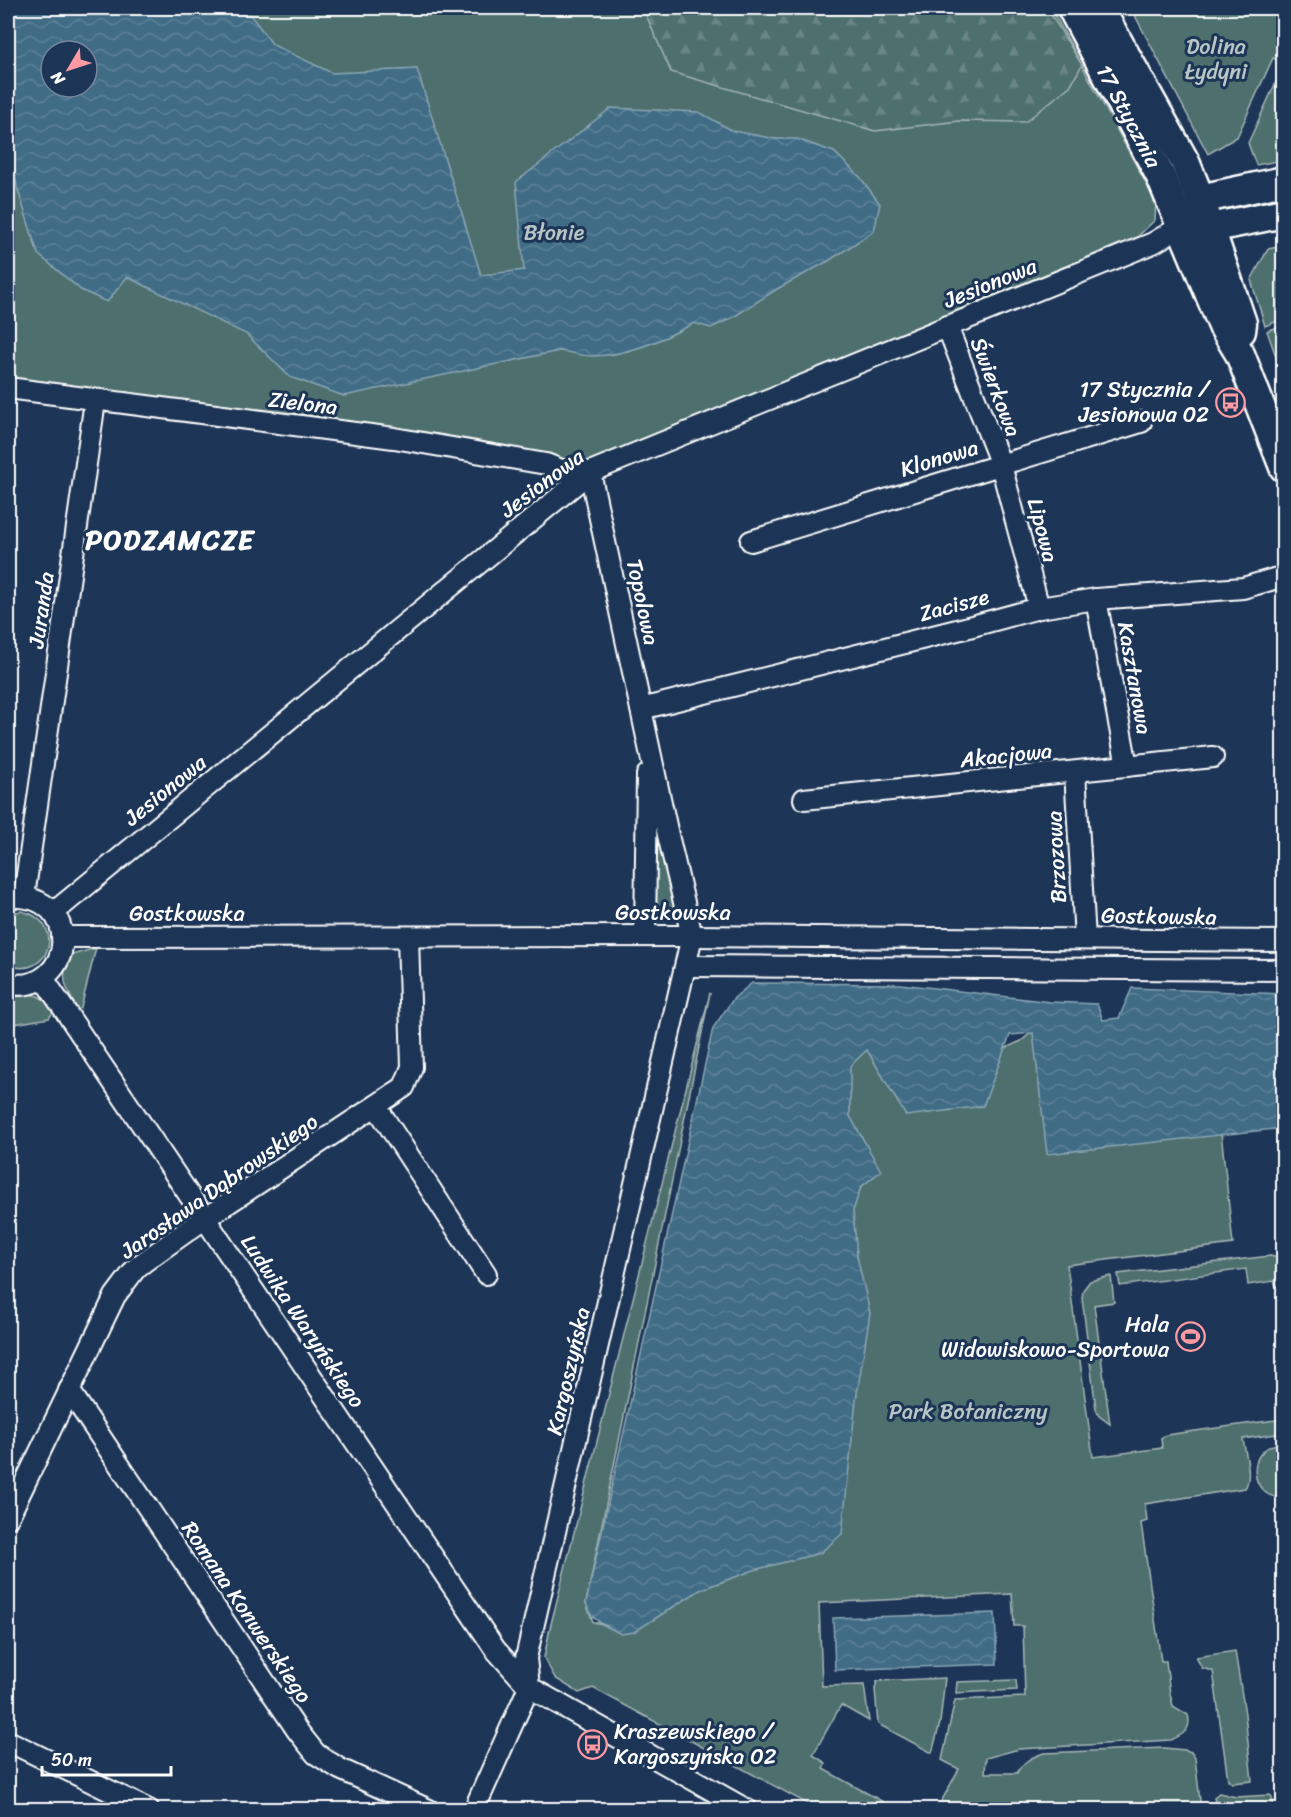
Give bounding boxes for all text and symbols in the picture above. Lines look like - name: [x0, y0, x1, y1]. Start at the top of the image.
- park label: Dolina Łydyni: [1185, 27, 1248, 91]
- north arrow: [39, 39, 99, 99]
- street label: 17 Stycznia: [1085, 57, 1173, 176]
- text: N: [42, 64, 73, 92]
- park label: Błonie: [524, 213, 585, 252]
- street label: Jesionowa: [936, 246, 1044, 320]
- street label: Świerkowa: [959, 331, 1033, 443]
- place label: 17 Stycznia / Jesionowa 02: [1078, 370, 1212, 434]
- street label: Zielona: [266, 379, 340, 427]
- bus stop icon: 17 Stycznia / Jesionowa 02: [1214, 386, 1246, 418]
- street label: Klonowa: [895, 428, 983, 488]
- street label: Jesionowa: [490, 437, 594, 529]
- street label: Lipowa: [1016, 493, 1070, 567]
- district label: PODZAMCZE: [85, 515, 256, 564]
- street label: Topolowa: [615, 555, 671, 649]
- street label: Juranda: [16, 569, 66, 652]
- street label: Zacisze: [915, 577, 994, 633]
- street label: Kasztanowa: [1106, 619, 1164, 737]
- street label: Akacjowa: [957, 731, 1054, 779]
- street label: Jesionowa: [114, 743, 216, 837]
- street label: Brzozowa: [1034, 810, 1078, 904]
- street label: Gostkowska: [615, 893, 731, 932]
- street label: Gostkowska: [129, 894, 245, 933]
- street label: Gostkowska: [1101, 895, 1217, 937]
- street label: Jarosława Dąbrowskiego: [111, 1103, 326, 1270]
- street label: Ludwika Waryńskiego: [230, 1226, 376, 1416]
- street label: Kargoszyńska: [534, 1303, 602, 1439]
- place label: Hala Widowiskowo-Sportowa: [941, 1305, 1170, 1369]
- sports icon: Hala Widowiskowo-Sportowa: [1174, 1321, 1206, 1353]
- park label: Park Botaniczny: [889, 1392, 1048, 1431]
- street label: Romana Konwerskiego: [171, 1513, 323, 1711]
- place label: Kraszewskiego / Kargoszyńska 02: [614, 1712, 777, 1776]
- bus stop icon: Kraszewskiego / Kargoszyńska 02: [577, 1728, 609, 1760]
- scale bar: [42, 1739, 171, 1777]
- text: 50 m: [51, 1744, 92, 1776]

